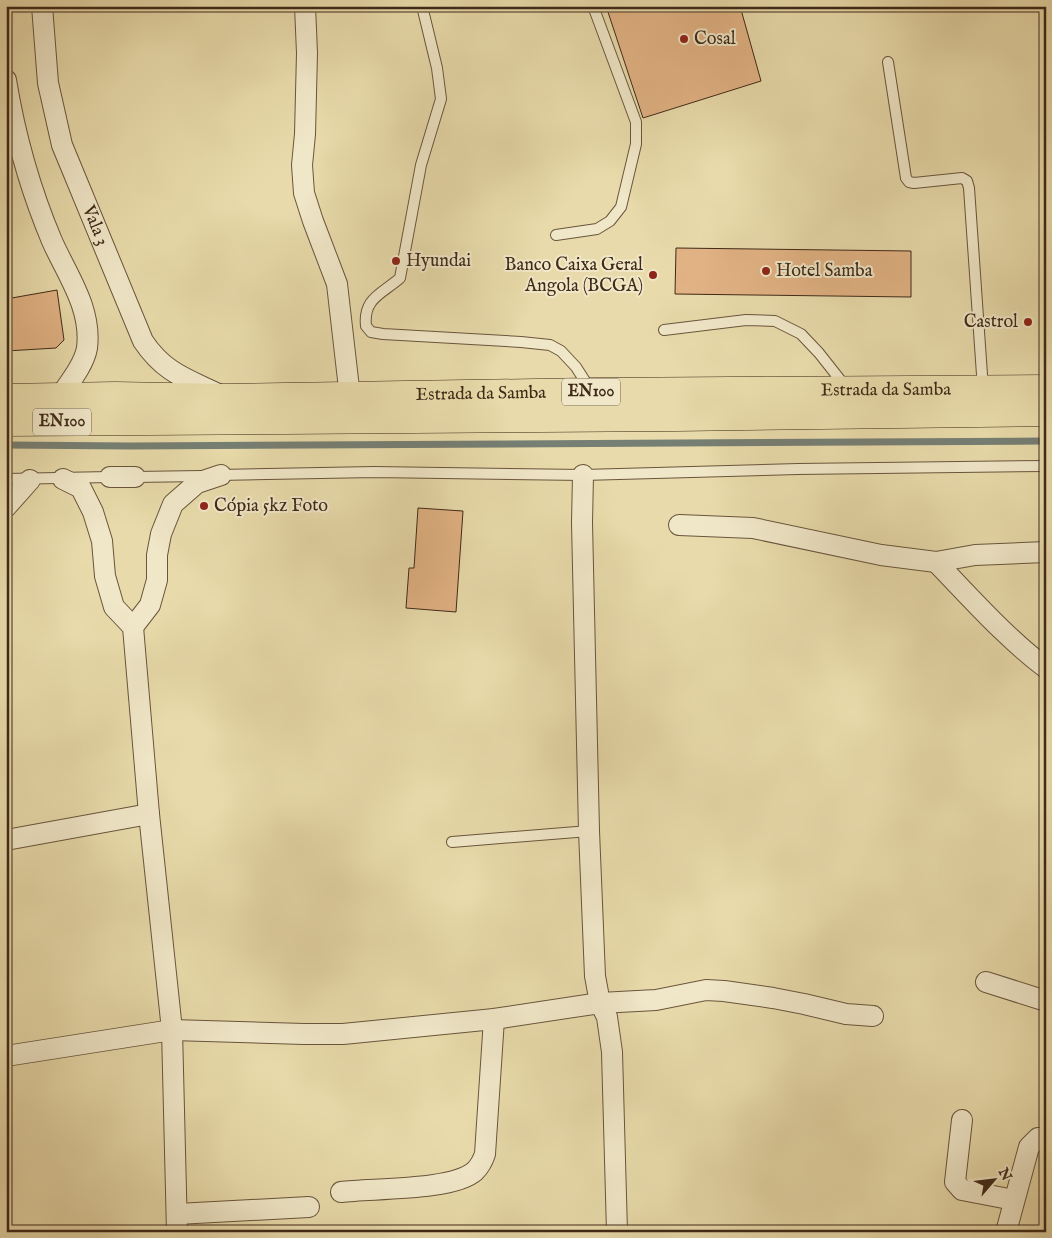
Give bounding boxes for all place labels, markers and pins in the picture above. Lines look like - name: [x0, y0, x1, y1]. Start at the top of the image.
- place label: Cosal: [694, 28, 736, 51]
- marker: Cosal: [678, 33, 690, 45]
- place label: Hyundai: [406, 250, 471, 273]
- place label: Banco Caixa Geral Angola (BCGA): [505, 254, 643, 298]
- marker: Hyundai: [390, 255, 402, 267]
- place label: Hotel Samba: [776, 260, 873, 283]
- marker: Hotel Samba: [760, 265, 772, 277]
- marker: Banco Caixa Geral Angola (BCGA): [647, 269, 659, 281]
- place label: Castrol: [964, 311, 1018, 334]
- marker: Castrol: [1022, 316, 1034, 328]
- place label: Cópia 5kz Foto: [214, 495, 328, 518]
- marker: Cópia 5kz Foto: [198, 500, 210, 512]

